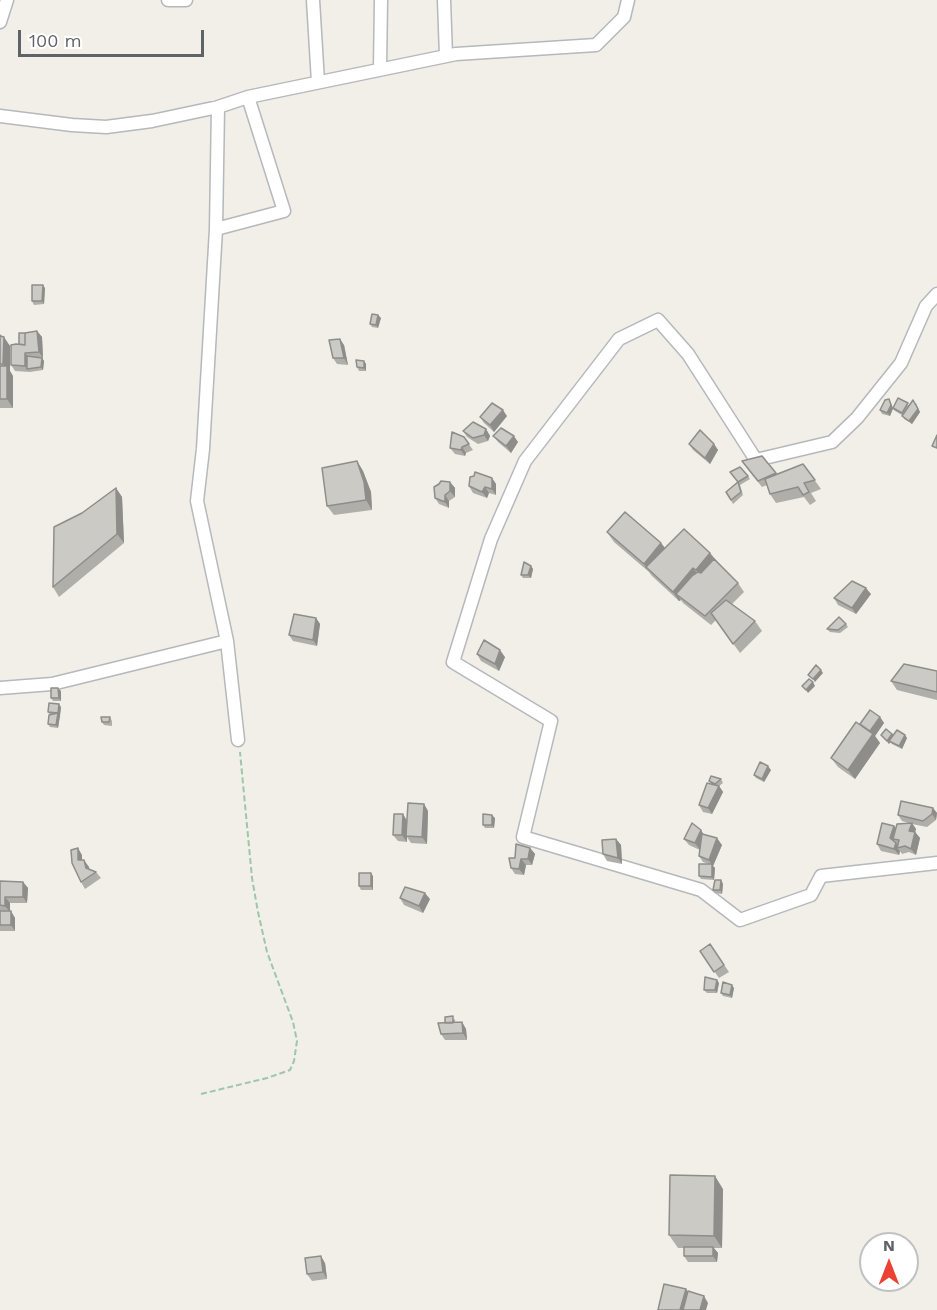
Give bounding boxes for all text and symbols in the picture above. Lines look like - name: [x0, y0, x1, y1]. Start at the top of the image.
- scale bar: [21, 18, 207, 56]
- text: 100 m: [29, 30, 82, 51]
- north arrow: [859, 1232, 919, 1292]
- text: N: [883, 1236, 895, 1255]

